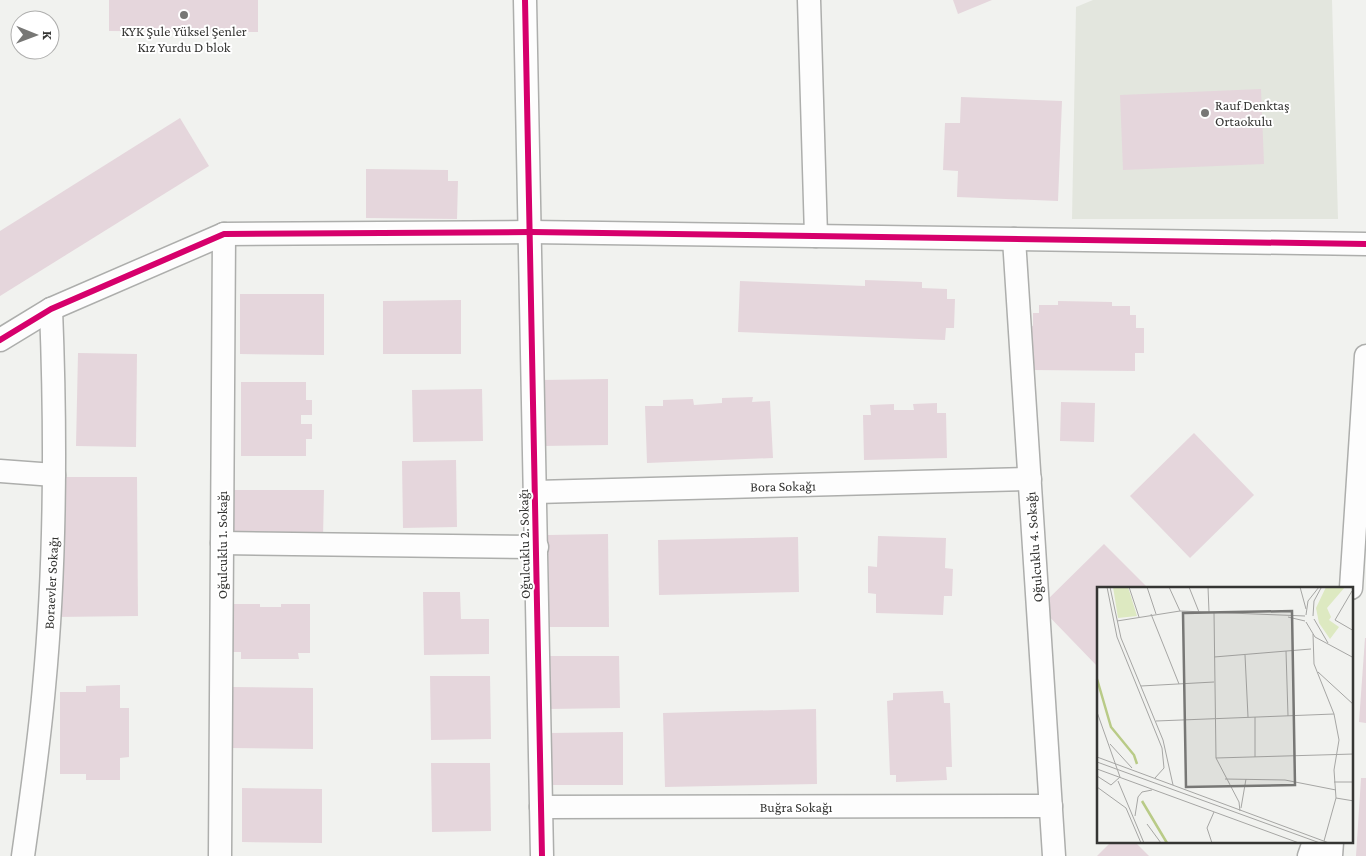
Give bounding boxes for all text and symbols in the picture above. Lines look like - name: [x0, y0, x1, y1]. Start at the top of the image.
- marker: KYK Şule Yüksel Şenler Kız Yurdu D blok: [178, 9, 190, 21]
- north arrow: [10, 10, 60, 60]
- place label: KYK Şule Yüksel Şenler Kız Yurdu D blok: [121, 23, 247, 55]
- text: K: [40, 31, 56, 41]
- place label: Rauf Denktaş Ortaokulu: [1215, 97, 1290, 129]
- marker: Rauf Denktaş Ortaokulu: [1199, 107, 1211, 119]
- street label: Bora Sokağı: [750, 477, 816, 495]
- street label: Oğulcuklu 2. Sokağı: [515, 488, 533, 599]
- street label: Oğulcuklu 1. Sokağı: [214, 491, 230, 599]
- street label: Oğulcuklu 4. Sokağı: [1022, 491, 1046, 603]
- street label: Boraevler Sokağı: [41, 536, 61, 630]
- inset map: [1097, 587, 1354, 844]
- street label: Buğra Sokağı: [760, 799, 833, 815]

